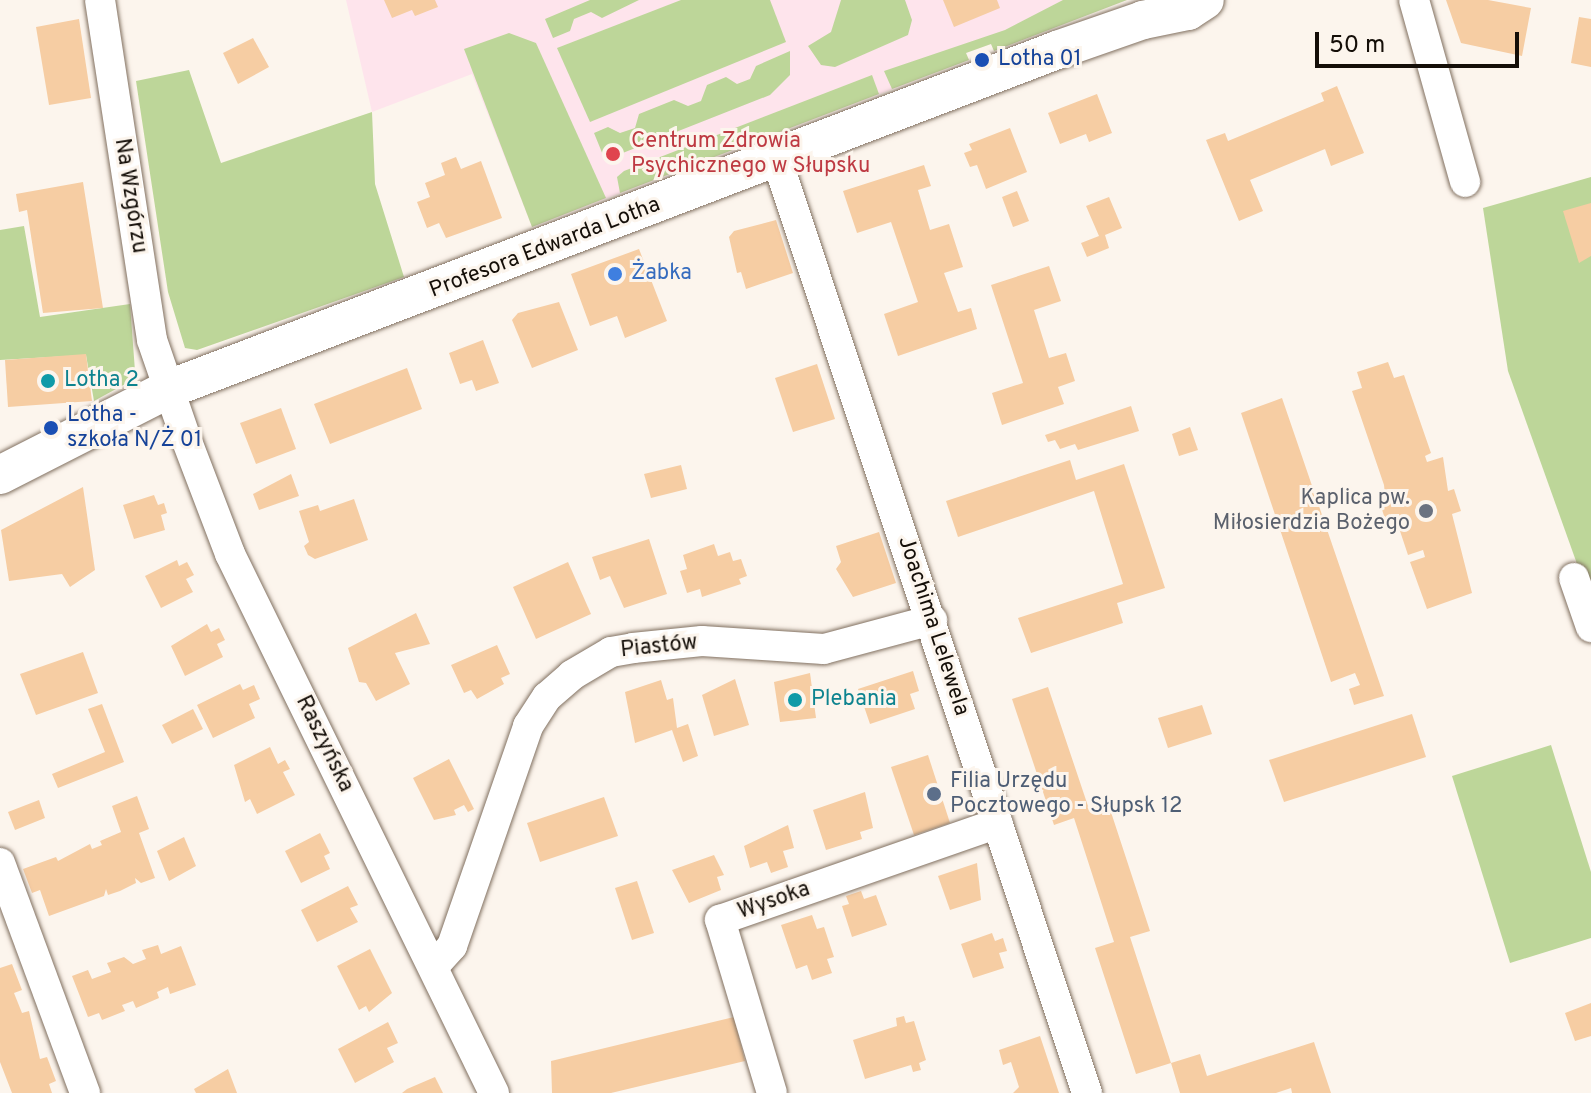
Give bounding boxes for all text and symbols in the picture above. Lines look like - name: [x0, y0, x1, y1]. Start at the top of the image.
- scale bar: [1319, 16, 1523, 66]
- text: 50 m: [1329, 31, 1385, 61]
- place label: Lotha 01: [998, 47, 1082, 73]
- marker: Lotha 01: [973, 51, 991, 69]
- place label: Centrum Zdrowia Psychicznego w Słupsku: [631, 128, 870, 180]
- street label: Na Wzgórzu: [108, 136, 152, 256]
- marker: Centrum Zdrowia Psychicznego w Słupsku: [602, 143, 624, 165]
- street label: Profesora Edwarda Lotha: [426, 192, 664, 304]
- place label: Żabka: [631, 261, 692, 287]
- marker: Żabka: [606, 265, 624, 283]
- place label: Lotha 2: [64, 368, 139, 394]
- marker: Lotha 2: [39, 372, 57, 390]
- place label: Lotha - szkoła N/Ż 01: [67, 402, 202, 454]
- marker: Lotha - szkoła N/Ż 01: [42, 419, 60, 437]
- place label: Kaplica pw. Miłosierdzia Bożego: [1213, 485, 1410, 536]
- marker: Kaplica pw. Miłosierdzia Bożego: [1417, 502, 1435, 520]
- street label: Joachima Lelewela: [892, 533, 974, 719]
- street label: Piastów: [619, 630, 699, 664]
- place label: Plebania: [811, 687, 897, 713]
- street label: Raszyńska: [289, 691, 359, 797]
- marker: Plebania: [786, 691, 804, 709]
- place label: Filia Urzędu Pocztowego - Słupsk 12: [950, 768, 1183, 820]
- marker: Filia Urzędu Pocztowego - Słupsk 12: [925, 785, 943, 803]
- street label: Wysoka: [734, 876, 814, 926]

